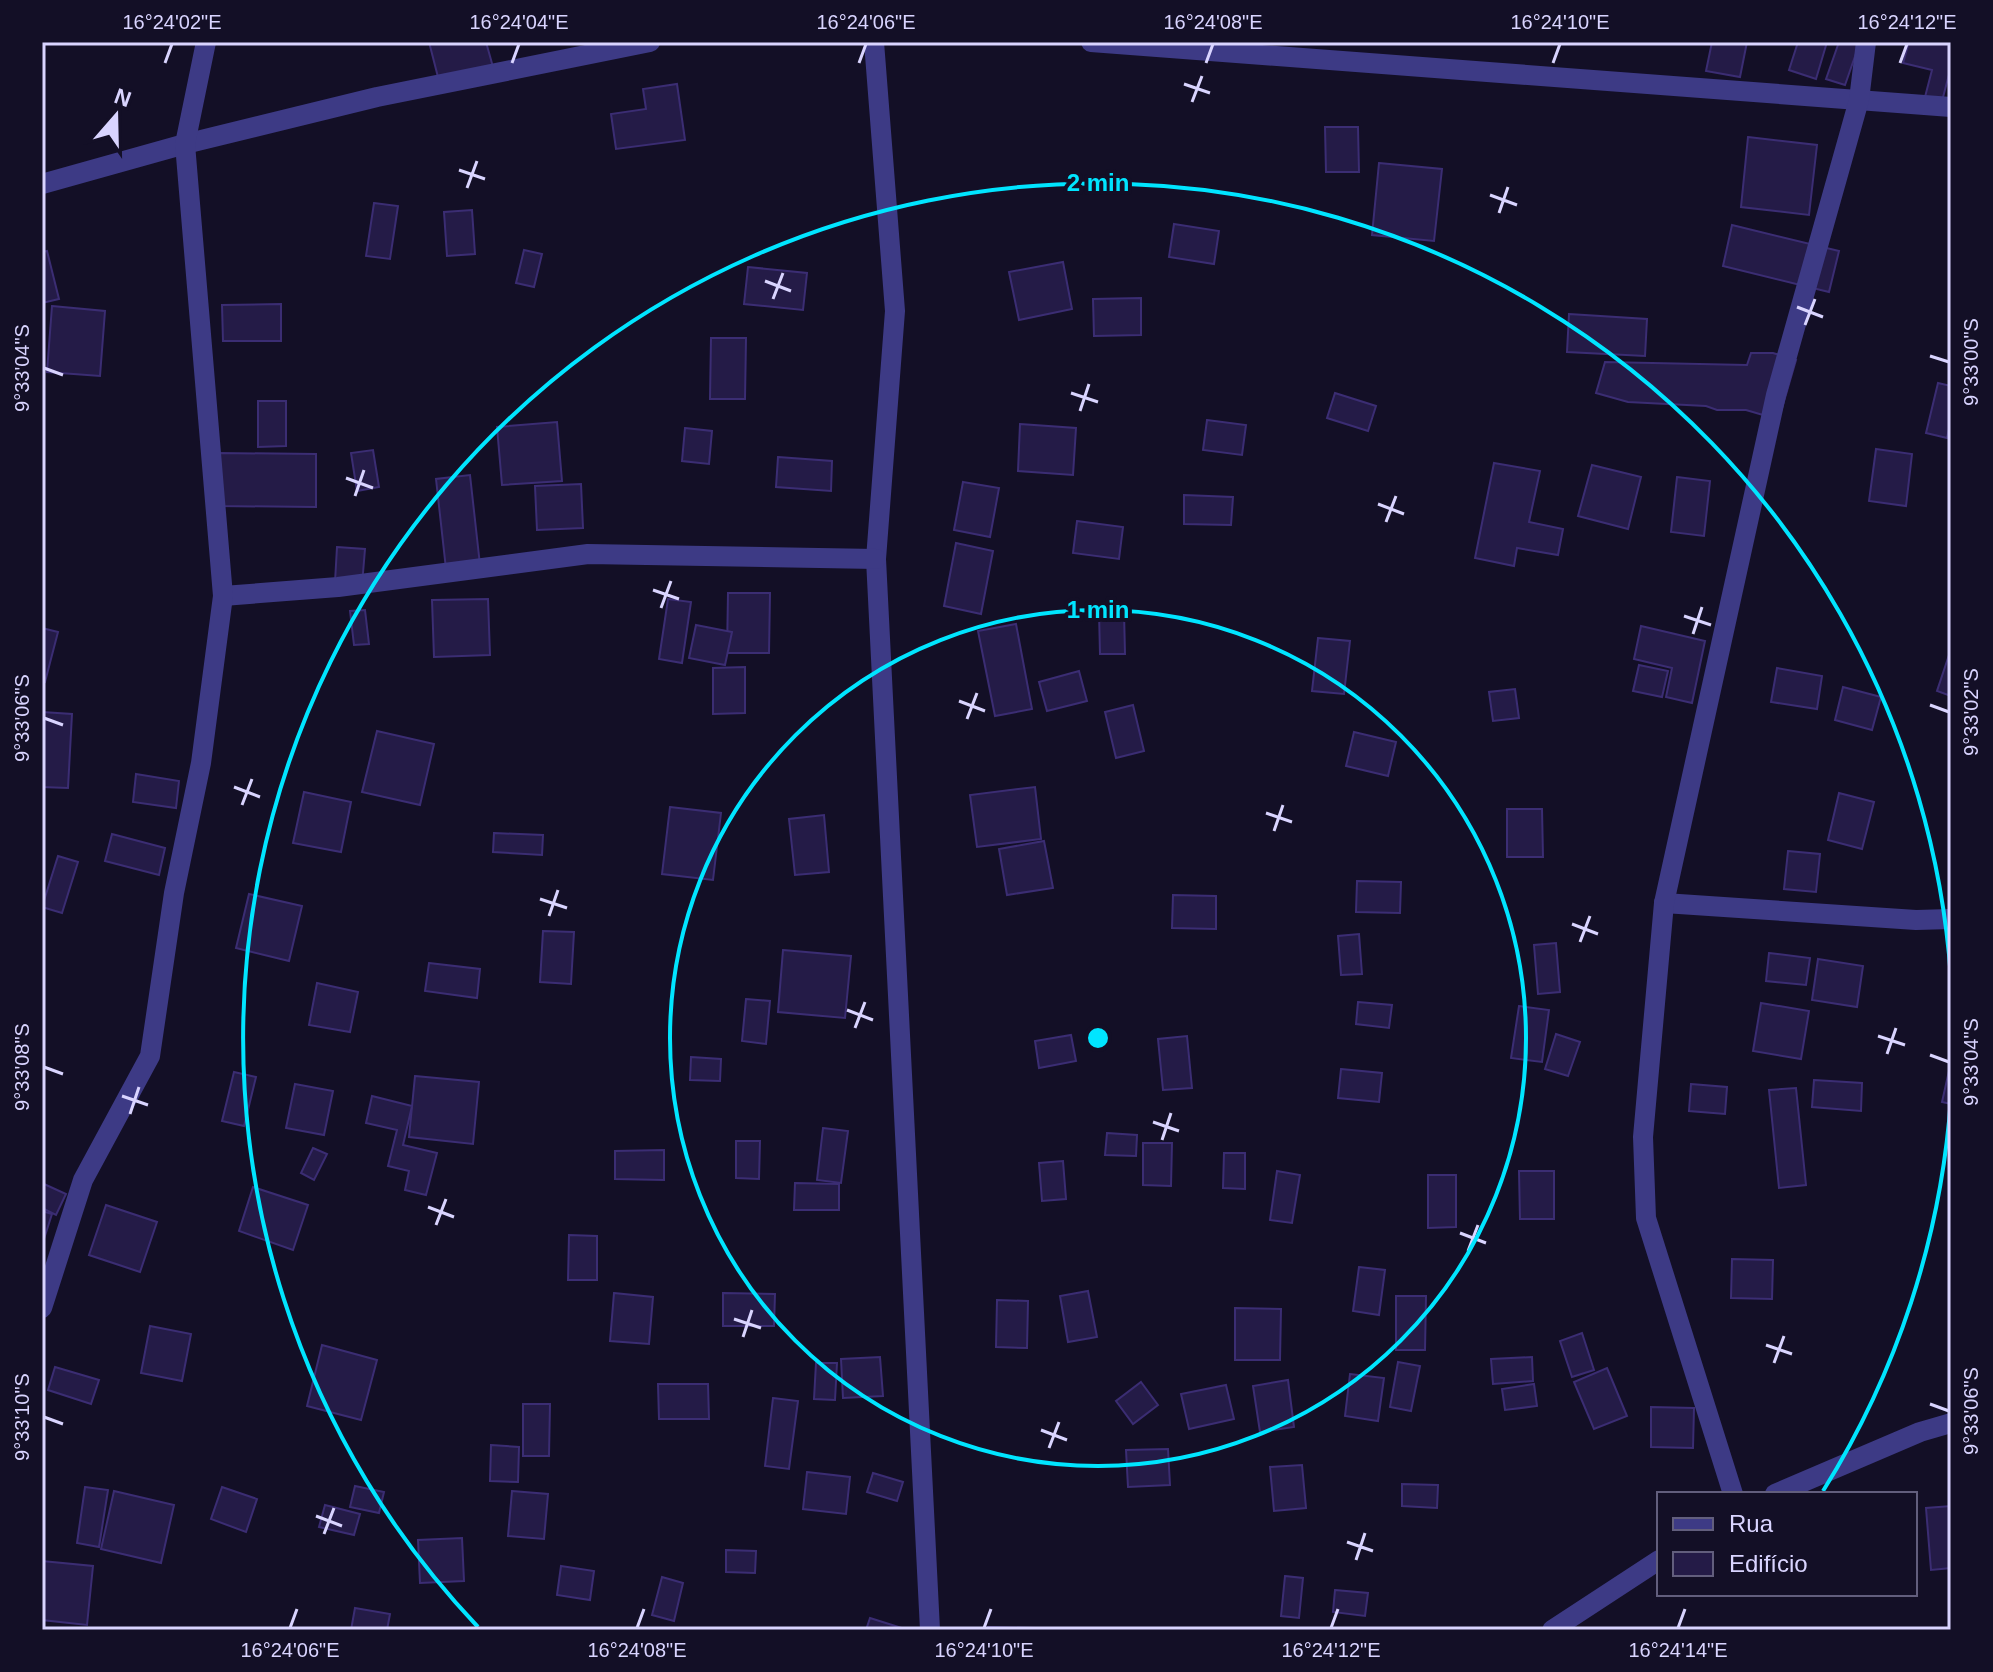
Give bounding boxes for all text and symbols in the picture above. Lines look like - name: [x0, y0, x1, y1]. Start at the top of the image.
- text: 16°24'02"E: [123, 11, 222, 33]
- text: 16°24'04"E: [470, 11, 569, 33]
- text: 16°24'06"E: [817, 11, 916, 33]
- text: 16°24'08"E: [1164, 11, 1263, 33]
- text: 16°24'10"E: [1511, 11, 1610, 33]
- text: 16°24'12"E: [1858, 11, 1957, 33]
- north arrow: [76, 76, 156, 156]
- text: N: [111, 83, 134, 112]
- text: 2 min: [1067, 169, 1129, 196]
- text: 9°33'00"S: [1960, 318, 1982, 406]
- text: 9°33'04"S: [11, 324, 33, 412]
- text: 1 min: [1067, 596, 1129, 623]
- text: 9°33'02"S: [1960, 668, 1982, 756]
- text: 9°33'06"S: [11, 674, 33, 762]
- text: 9°33'04"S: [1960, 1018, 1982, 1106]
- text: 9°33'08"S: [11, 1023, 33, 1111]
- centre of rings: [1084, 1024, 1112, 1052]
- text: 9°33'06"S: [1960, 1367, 1982, 1455]
- text: 9°33'10"S: [11, 1373, 33, 1461]
- legend: [1657, 1492, 1917, 1596]
- text: Rua: [1729, 1510, 1774, 1537]
- text: Edifício: [1729, 1550, 1808, 1577]
- text: 16°24'06"E: [241, 1639, 340, 1661]
- text: 16°24'08"E: [588, 1639, 687, 1661]
- text: 16°24'10"E: [935, 1639, 1034, 1661]
- text: 16°24'12"E: [1282, 1639, 1381, 1661]
- text: 16°24'14"E: [1629, 1639, 1728, 1661]

